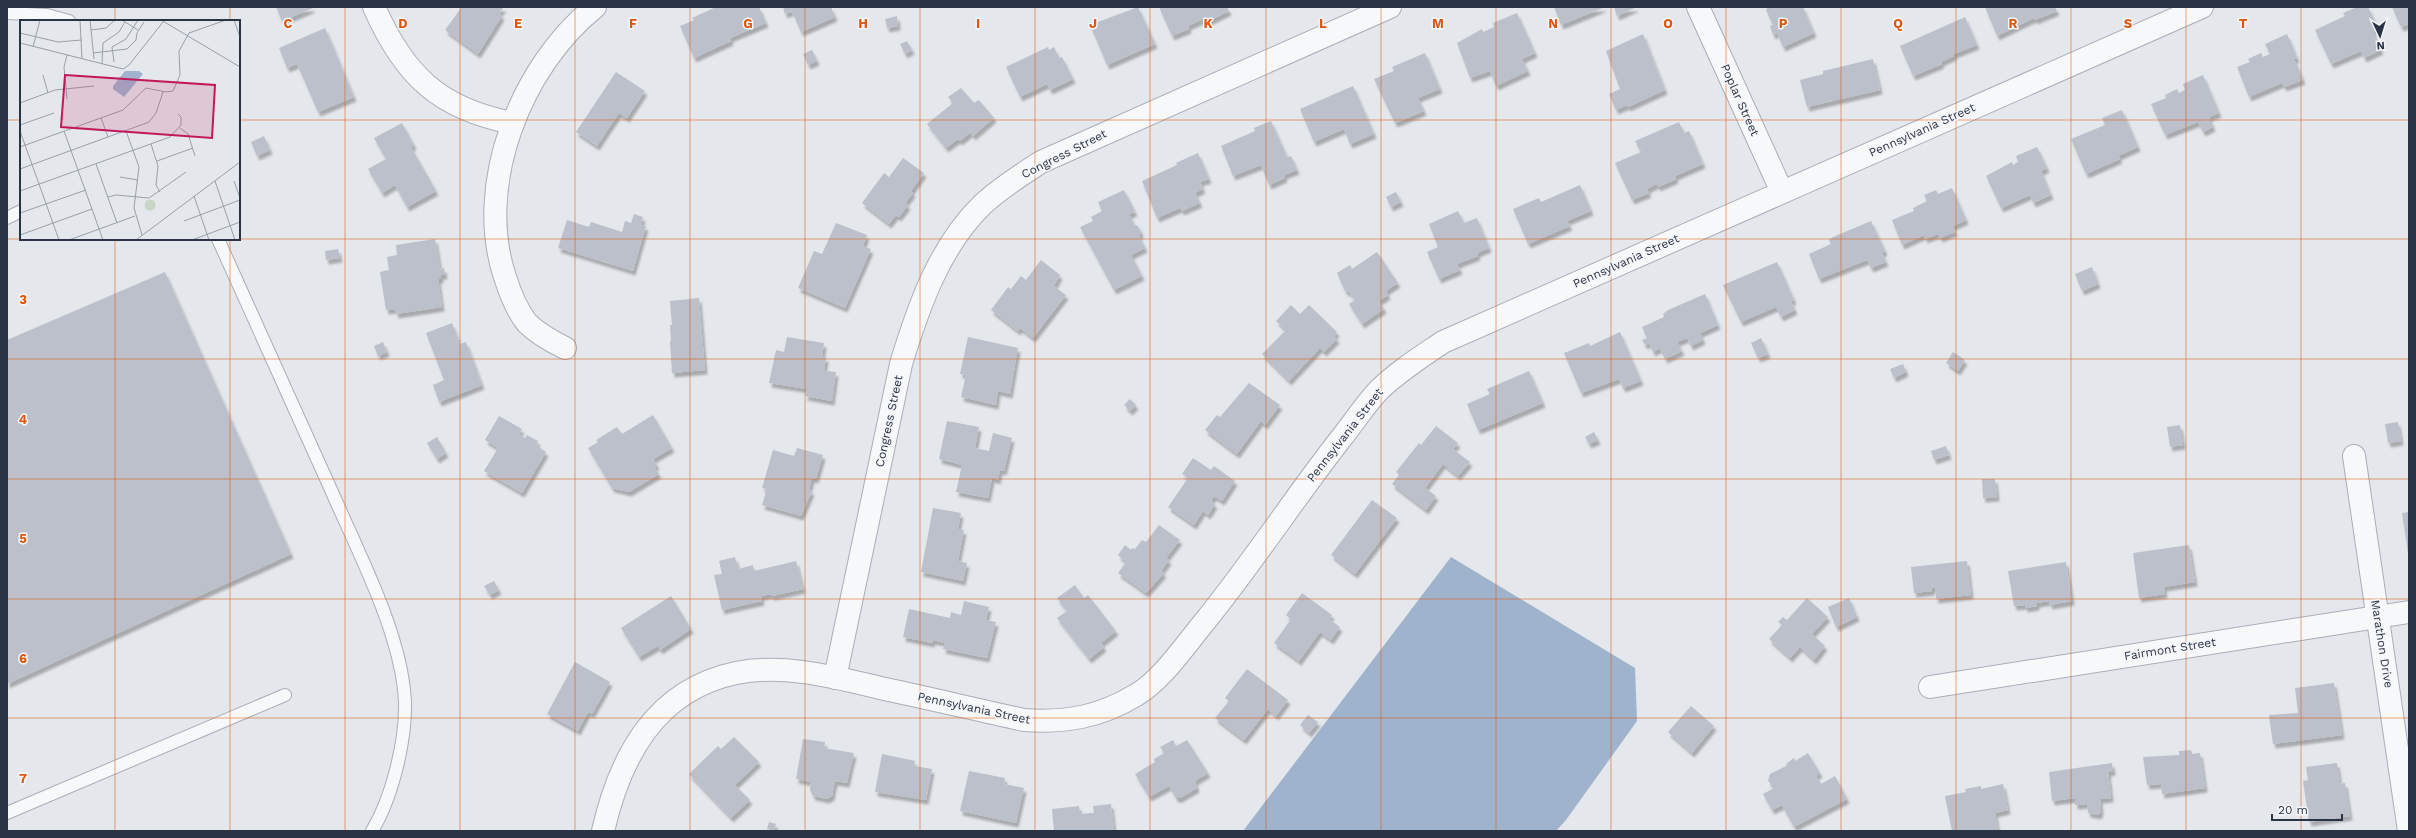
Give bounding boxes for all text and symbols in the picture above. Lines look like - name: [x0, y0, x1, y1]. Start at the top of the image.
- text: C: [284, 16, 293, 31]
- text: D: [398, 16, 408, 31]
- text: E: [514, 16, 522, 31]
- text: F: [629, 16, 637, 31]
- text: G: [743, 16, 753, 31]
- text: H: [858, 16, 868, 31]
- text: I: [976, 16, 980, 31]
- text: J: [1089, 16, 1097, 31]
- text: K: [1203, 16, 1213, 31]
- text: L: [1319, 16, 1327, 31]
- text: M: [1432, 16, 1444, 31]
- text: N: [1548, 16, 1558, 31]
- text: O: [1663, 16, 1673, 31]
- text: P: [1779, 16, 1788, 31]
- text: Q: [1893, 16, 1903, 31]
- text: R: [2009, 16, 2018, 31]
- text: S: [2124, 16, 2133, 31]
- text: T: [2239, 16, 2248, 31]
- north arrow: [2360, 16, 2400, 56]
- inset map: [20, 20, 240, 240]
- text: N: [2376, 39, 2385, 52]
- street label: Poplar Street: [1718, 62, 1762, 138]
- street label: Pennsylvania Street: [1867, 100, 1977, 160]
- street label: Congress Street: [1019, 126, 1109, 182]
- street label: Pennsylvania Street: [1571, 231, 1681, 291]
- text: 3: [19, 292, 27, 307]
- street label: Congress Street: [872, 374, 906, 468]
- street label: Pennsylvania Street: [1304, 385, 1386, 485]
- text: 4: [19, 412, 28, 427]
- text: 5: [19, 531, 27, 546]
- street label: Marathon Drive: [2368, 599, 2396, 689]
- street label: Fairmont Street: [2123, 635, 2217, 663]
- text: 6: [19, 651, 27, 666]
- street label: Pennsylvania Street: [916, 689, 1032, 727]
- text: 7: [19, 771, 27, 786]
- scale bar: [2272, 796, 2342, 822]
- text: 20 m: [2278, 803, 2308, 817]

